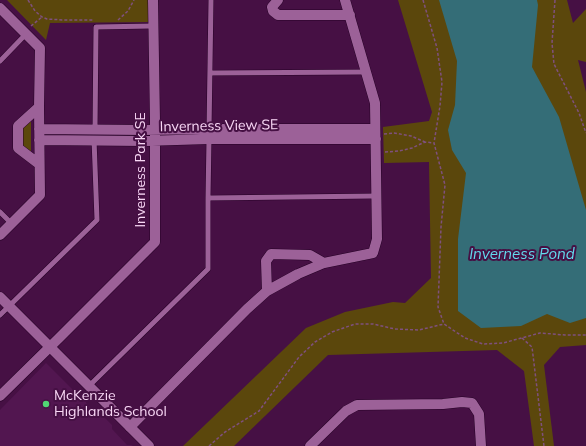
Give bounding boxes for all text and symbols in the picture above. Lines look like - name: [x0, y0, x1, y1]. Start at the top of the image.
- street label: Inverness Park SE: [133, 112, 149, 228]
- street label: Inverness View SE: [160, 117, 278, 135]
- water label: Inverness Pond: [469, 245, 575, 263]
- place label: McKenzie Highlands School: [54, 388, 167, 420]
- marker: McKenzie Highlands School: [41, 399, 51, 409]

